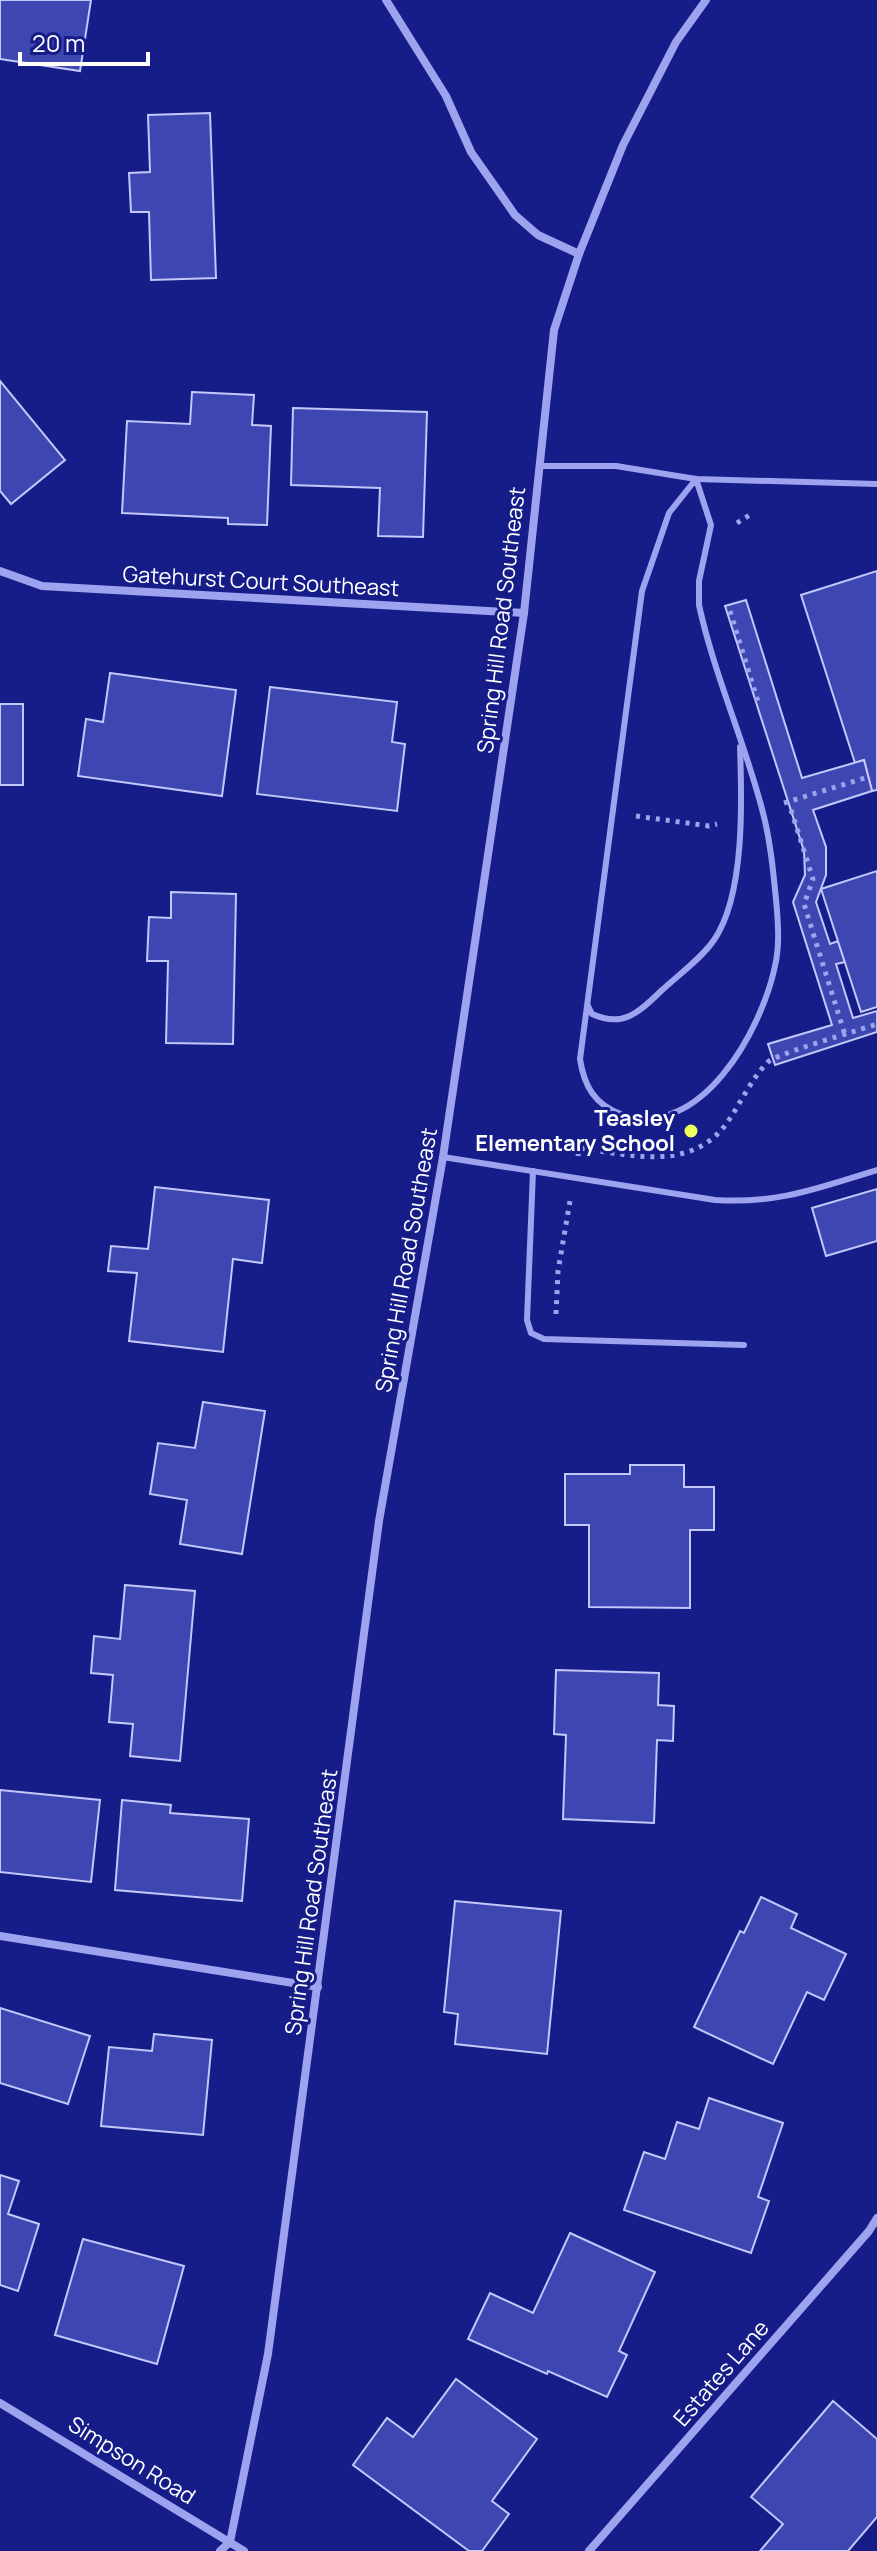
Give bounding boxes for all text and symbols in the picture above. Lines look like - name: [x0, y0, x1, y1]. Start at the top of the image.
- scale bar: [20, 16, 148, 66]
- text: 20 m: [32, 26, 85, 59]
- street label: Spring Hill Road Southeast: [470, 485, 532, 755]
- street label: Gatehurst Court Southeast: [122, 559, 400, 603]
- place label: Teasley Elementary School: [475, 1103, 676, 1158]
- marker: Teasley Elementary School: [682, 1122, 700, 1140]
- street label: Spring Hill Road Southeast: [368, 1125, 444, 1395]
- street label: Spring Hill Road Southeast: [277, 1767, 345, 2037]
- street label: Estates Lane: [667, 2313, 776, 2433]
- street label: Simpson Road: [63, 2409, 201, 2511]

